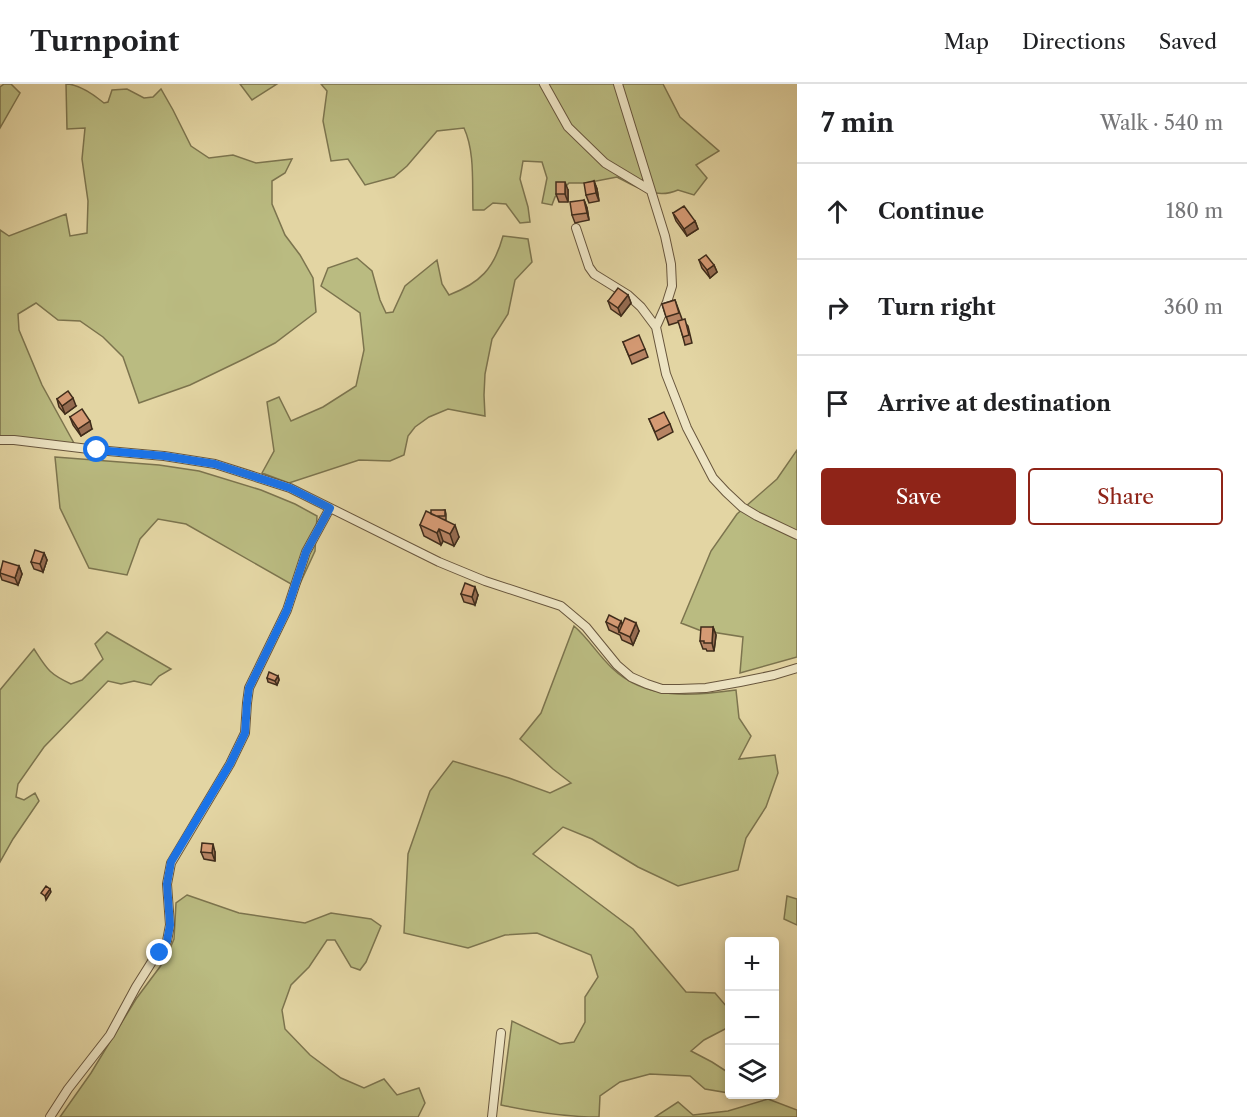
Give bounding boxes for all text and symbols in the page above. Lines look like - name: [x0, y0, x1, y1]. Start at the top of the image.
- text: Turnpoint: [30, 24, 179, 58]
- text: Map: [944, 29, 989, 54]
- text: Directions: [1022, 29, 1126, 54]
- text: Saved: [1159, 29, 1217, 54]
- text: 7 min: [821, 107, 894, 139]
- text: Walk · 540 m: [1100, 111, 1223, 135]
- icon: ahead: [821, 195, 854, 228]
- text: Continue: [878, 198, 984, 225]
- text: 180 m: [1166, 199, 1223, 223]
- icon: right: [821, 291, 854, 324]
- text: Turn right: [878, 294, 996, 321]
- text: 360 m: [1164, 295, 1223, 319]
- icon: arrive: [821, 387, 854, 420]
- text: Arrive at destination: [878, 390, 1111, 417]
- route start: [83, 436, 109, 462]
- button: Save: [821, 468, 1016, 525]
- button: Share: [1028, 468, 1223, 525]
- map controls: [725, 937, 779, 1099]
- button: +: [725, 937, 779, 991]
- route end: [146, 939, 172, 965]
- button: −: [725, 991, 779, 1045]
- button: layers: [725, 1045, 779, 1099]

